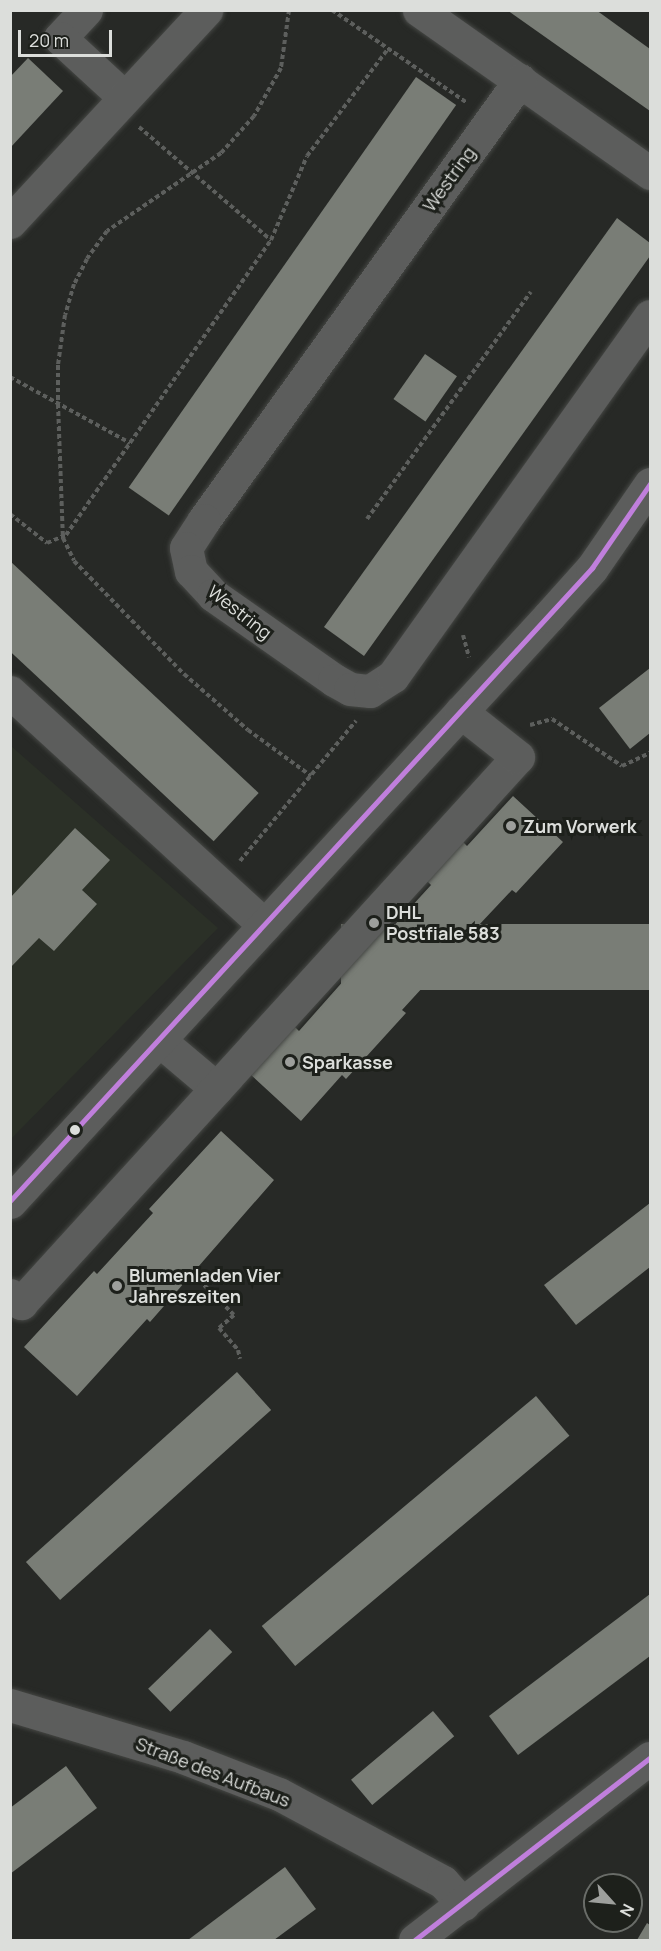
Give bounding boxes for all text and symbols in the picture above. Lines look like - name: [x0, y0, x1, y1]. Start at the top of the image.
- scale bar: [21, 18, 116, 56]
- text: 20 m: [29, 28, 69, 52]
- street label: Westring: [418, 142, 480, 216]
- street label: Westring: [204, 580, 276, 644]
- place label: Zum Vorwerk: [523, 815, 637, 837]
- marker: Zum Vorwerk: [504, 819, 518, 833]
- place label: DHL Postfiale 583: [386, 902, 500, 944]
- marker: DHL Postfiale 583: [367, 916, 381, 930]
- place label: Sparkasse: [302, 1051, 393, 1073]
- marker: Sparkasse: [283, 1055, 297, 1069]
- unlabelled marker: [69, 1124, 81, 1136]
- place label: Blumenladen Vier Jahreszeiten: [129, 1265, 281, 1308]
- marker: Blumenladen Vier Jahreszeiten: [110, 1279, 124, 1293]
- street label: Straße des Aufbaus: [133, 1733, 293, 1811]
- north arrow: [583, 1873, 643, 1933]
- text: N: [615, 1900, 640, 1920]

